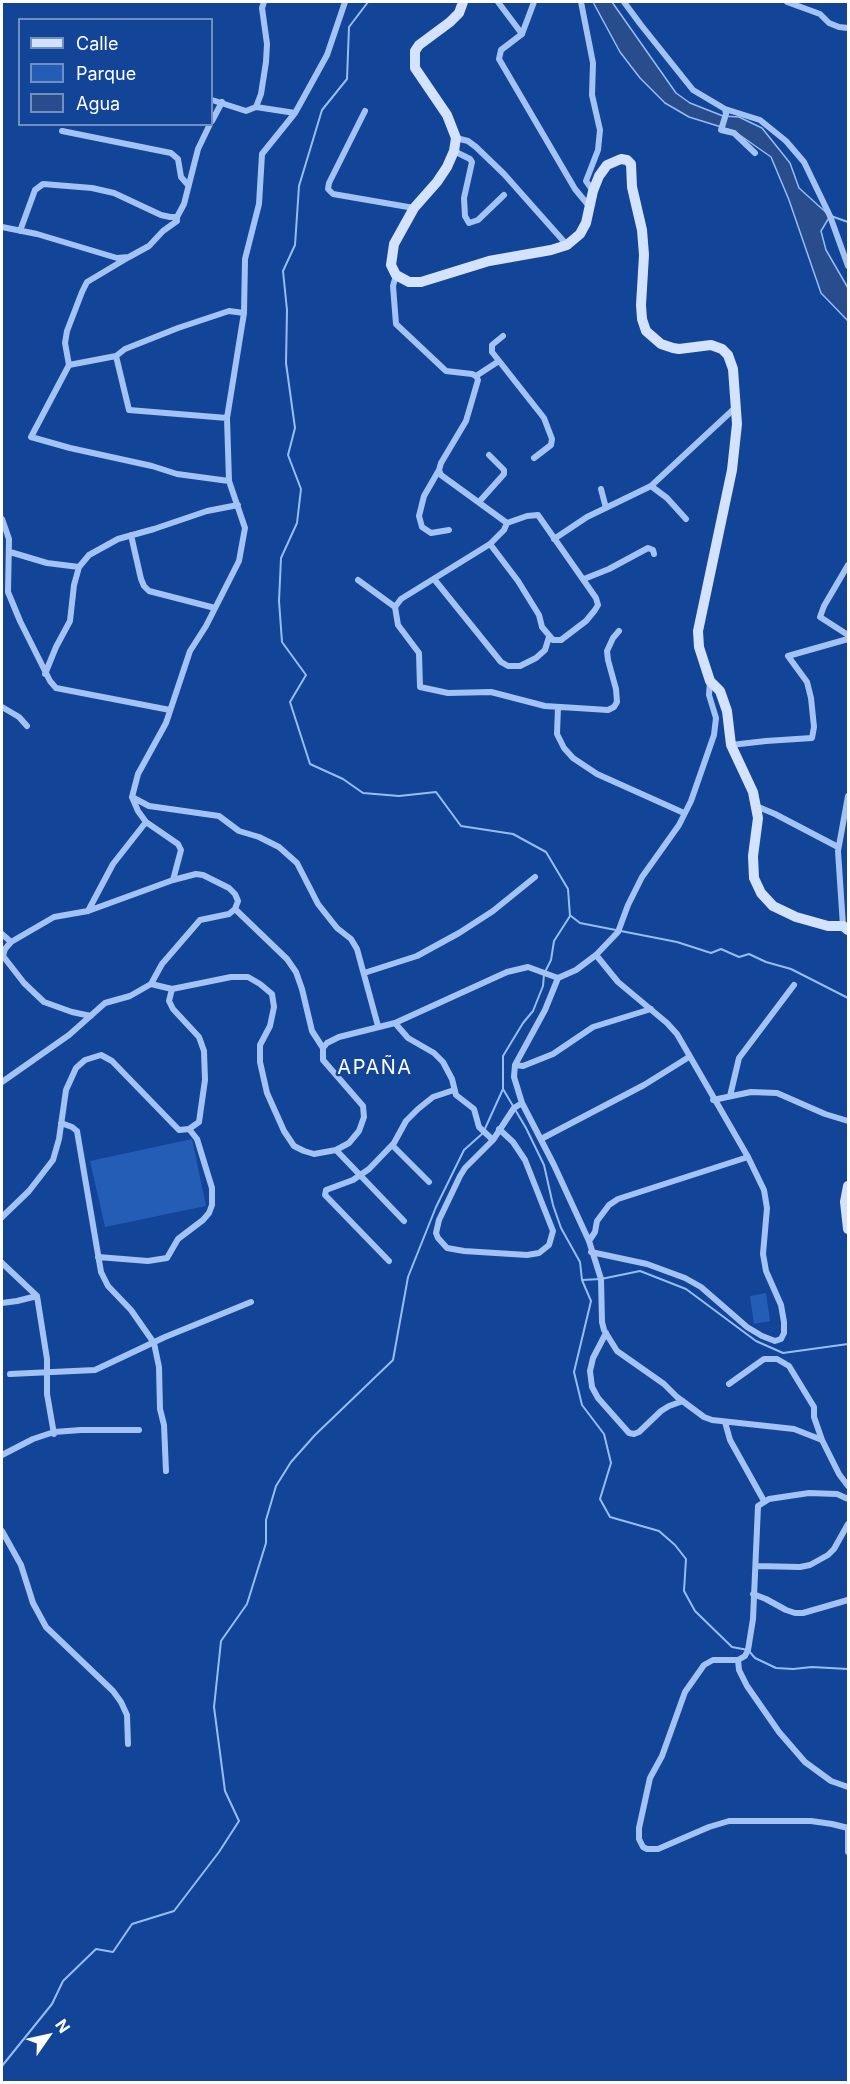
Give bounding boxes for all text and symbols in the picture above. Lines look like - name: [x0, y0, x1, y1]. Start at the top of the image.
- legend: [18, 18, 213, 126]
- text: Calle: [76, 33, 118, 54]
- text: Parque: [76, 63, 136, 84]
- text: Agua: [76, 93, 120, 114]
- district label: APAÑA: [337, 1056, 413, 1080]
- north arrow: [18, 2006, 78, 2066]
- text: N: [51, 2015, 75, 2037]

